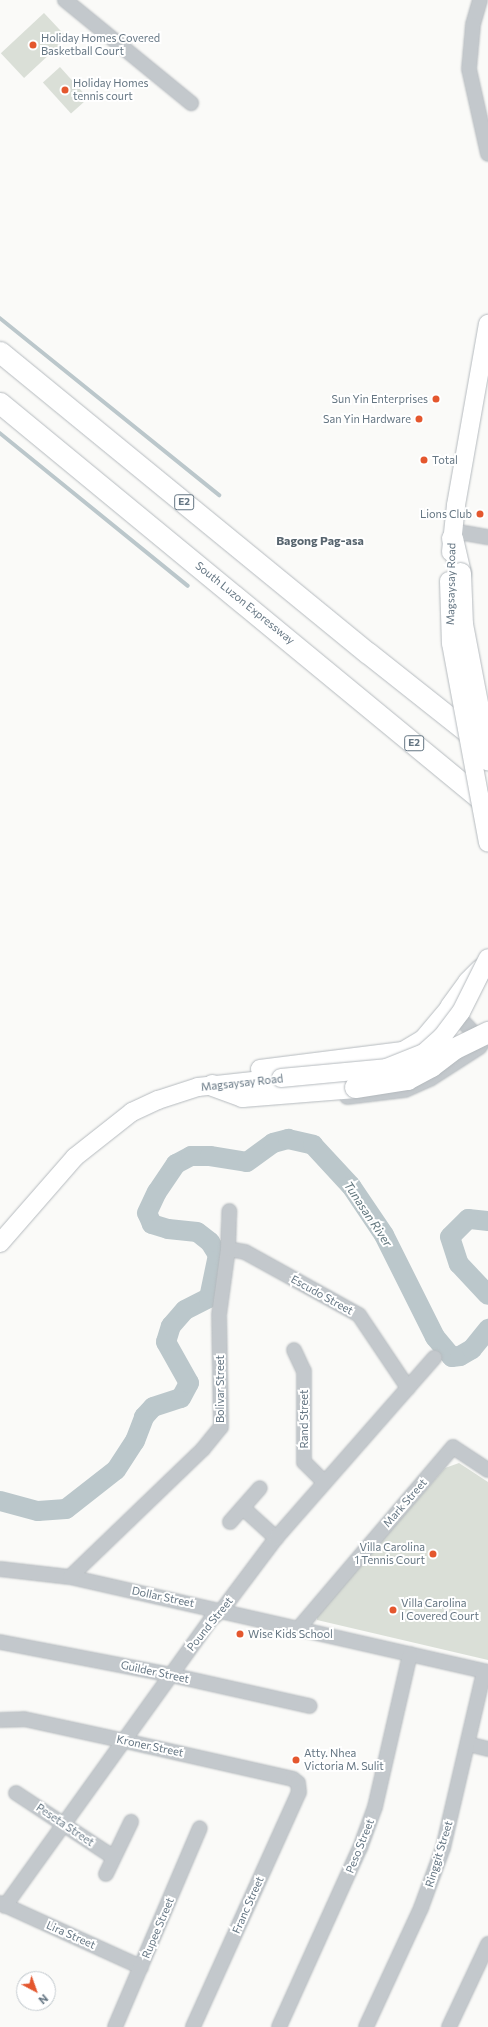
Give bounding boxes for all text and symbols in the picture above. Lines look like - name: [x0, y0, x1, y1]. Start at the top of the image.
- place label: Holiday Homes Covered Basketball Court: [41, 32, 160, 58]
- marker: Holiday Homes Covered Basketball Court: [28, 40, 38, 50]
- place label: Holiday Homes tennis court: [73, 77, 148, 103]
- marker: Holiday Homes tennis court: [60, 85, 70, 95]
- place label: Sun Yin Enterprises: [332, 392, 428, 406]
- marker: Sun Yin Enterprises: [431, 394, 441, 404]
- place label: San Yin Hardware: [323, 412, 411, 426]
- marker: San Yin Hardware: [414, 414, 424, 424]
- place label: Total: [432, 453, 458, 467]
- marker: Total: [419, 455, 429, 465]
- road number: E2: [174, 494, 194, 510]
- place label: Lions Club: [420, 507, 472, 521]
- marker: Lions Club: [475, 509, 485, 519]
- district label: Bagong Pag-asa: [276, 534, 364, 548]
- street label: Magsaysay Road: [444, 543, 458, 625]
- street label: South Luzon Expressway: [193, 559, 297, 647]
- road number: E2: [404, 735, 424, 751]
- street label: Magsaysay Road: [200, 1072, 284, 1094]
- water label: Tunasan River: [341, 1179, 395, 1249]
- street label: Escudo Street: [289, 1272, 355, 1318]
- street label: Bolivar Street: [213, 1355, 227, 1423]
- street label: Rand Street: [297, 1390, 311, 1448]
- street label: Mark Street: [380, 1476, 430, 1530]
- place label: Villa Carolina 1 Tennis Court: [354, 1541, 425, 1567]
- marker: Villa Carolina 1 Tennis Court: [428, 1549, 438, 1559]
- street label: Dollar Street: [131, 1584, 195, 1610]
- street label: Pound Street: [184, 1594, 236, 1654]
- place label: Villa Carolina I Covered Court: [401, 1597, 479, 1623]
- marker: Villa Carolina I Covered Court: [388, 1605, 398, 1615]
- place label: Wise Kids School: [248, 1627, 333, 1641]
- marker: Wise Kids School: [235, 1629, 245, 1639]
- street label: Guilder Street: [120, 1658, 190, 1686]
- street label: Kroner Street: [115, 1732, 185, 1760]
- place label: Atty. Nhea Victoria M. Sulit: [304, 1747, 384, 1773]
- marker: Atty. Nhea Victoria M. Sulit: [291, 1755, 301, 1765]
- street label: Peseta Street: [34, 1801, 96, 1849]
- street label: Peso Street: [343, 1817, 377, 1875]
- street label: Ringgit Street: [423, 1819, 455, 1889]
- street label: Franc Street: [230, 1874, 266, 1936]
- street label: Rupee Street: [139, 1896, 177, 1960]
- street label: Lira Street: [44, 1918, 98, 1952]
- north arrow: [16, 1971, 56, 2011]
- text: N: [36, 1992, 51, 2007]

